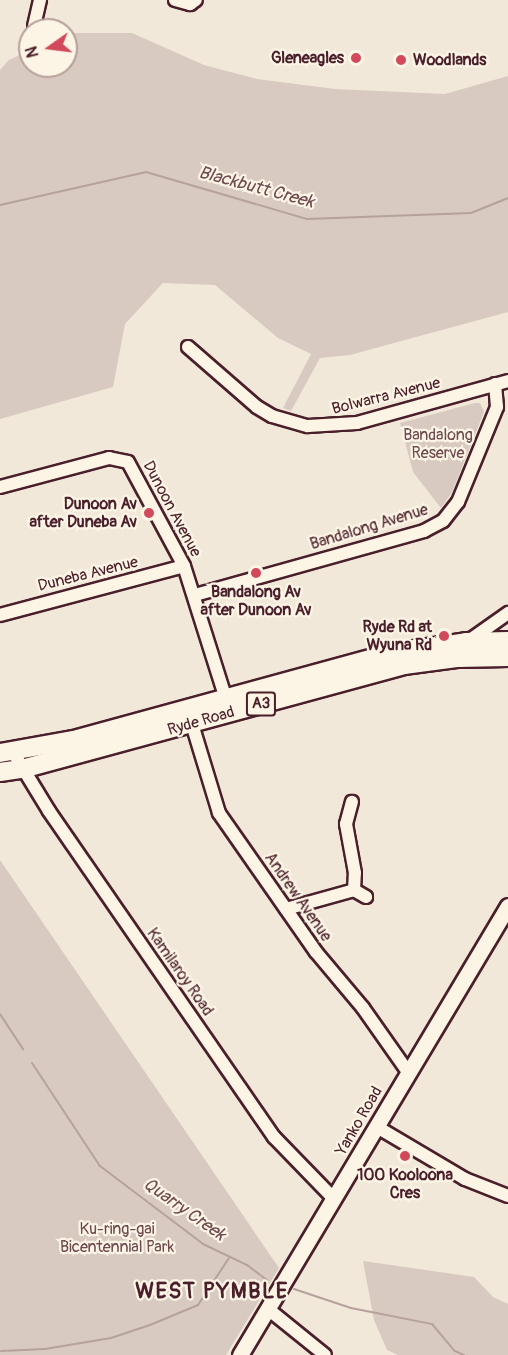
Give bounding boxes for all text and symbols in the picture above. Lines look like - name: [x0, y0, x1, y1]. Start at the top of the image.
- north arrow: [18, 18, 78, 78]
- text: N: [21, 44, 43, 60]
- place label: Gleneagles: [271, 48, 344, 68]
- place label: Woodlands: [413, 50, 487, 70]
- marker: Gleneagles: [349, 51, 363, 65]
- marker: Woodlands: [394, 53, 408, 67]
- water label: Blackbutt Creek: [196, 162, 316, 214]
- street label: Bolwarra Avenue: [330, 373, 442, 419]
- park label: Bandalong Reserve: [403, 425, 473, 463]
- street label: Dunoon Avenue: [139, 458, 205, 560]
- place label: Dunoon Av after Duneba Av: [29, 494, 137, 532]
- street label: Bandalong Avenue: [308, 500, 430, 554]
- marker: Dunoon Av after Duneba Av: [142, 506, 156, 520]
- street label: Duneba Avenue: [36, 552, 140, 596]
- marker: Bandalong Av after Dunoon Av: [249, 566, 263, 580]
- place label: Bandalong Av after Dunoon Av: [201, 582, 311, 620]
- place label: Ryde Rd at Wyuna Rd: [363, 617, 432, 655]
- marker: Ryde Rd at Wyuna Rd: [437, 629, 451, 643]
- road number: A3: [244, 692, 278, 716]
- street label: Ryde Road: [165, 702, 237, 740]
- street label: Andrew Avenue: [260, 849, 336, 945]
- street label: Kamilaroy Road: [143, 924, 217, 1020]
- street label: Yanko Road: [332, 1083, 386, 1159]
- marker: 100 Kooloona Cres: [398, 1149, 412, 1163]
- place label: 100 Kooloona Cres: [357, 1165, 453, 1203]
- water label: Quarry Creek: [139, 1174, 229, 1246]
- park label: Ku-ring-gai Bicentennial Park: [60, 1219, 174, 1257]
- district label: WEST PYMBLE: [135, 1279, 289, 1305]

